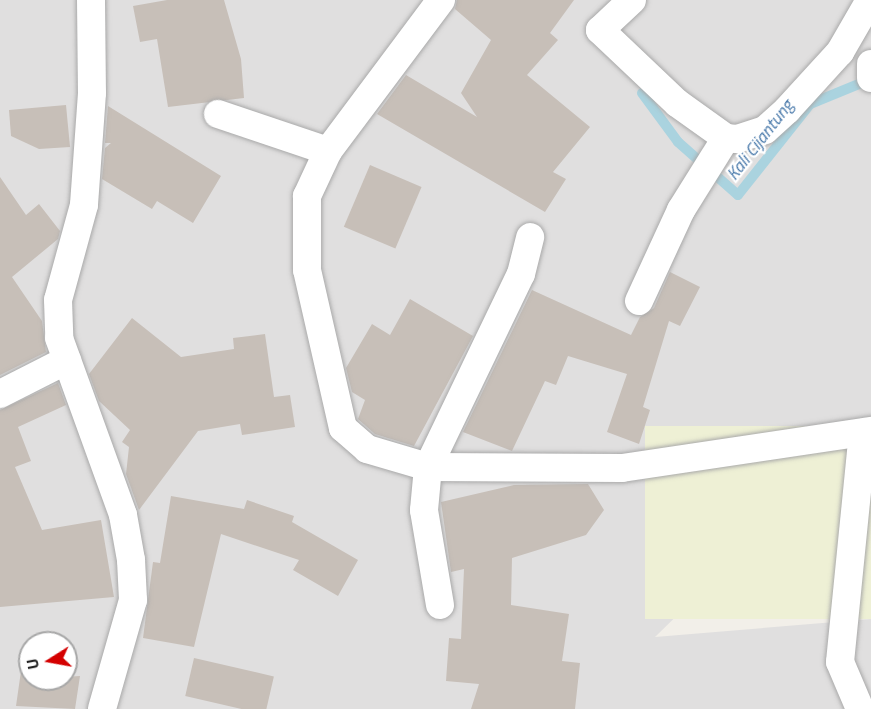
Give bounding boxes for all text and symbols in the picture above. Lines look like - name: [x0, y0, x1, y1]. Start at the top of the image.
- water label: Kali Cijantung: [722, 96, 798, 184]
- north arrow: [18, 631, 78, 691]
- text: U: [20, 657, 45, 671]

